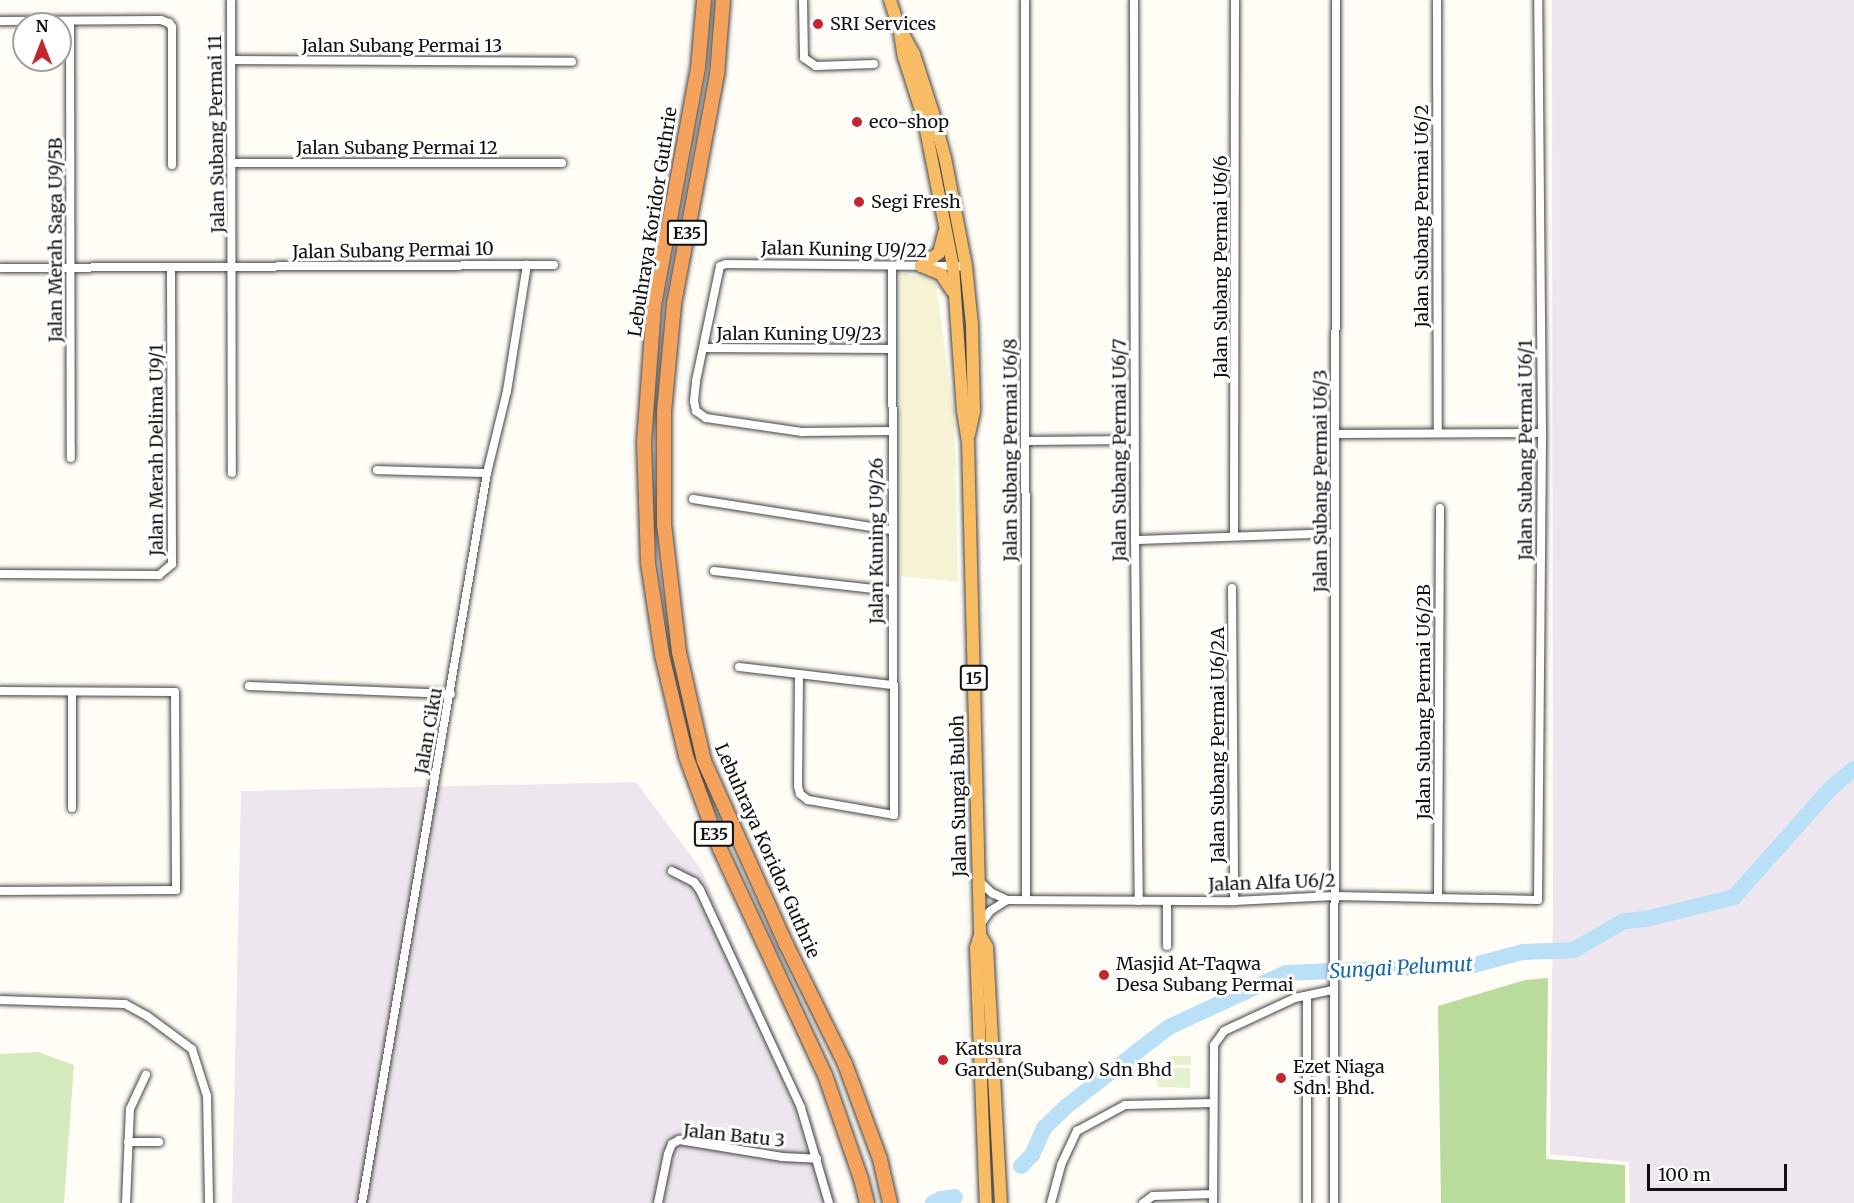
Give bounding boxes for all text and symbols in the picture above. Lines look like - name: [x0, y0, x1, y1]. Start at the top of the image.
- north arrow: [12, 12, 72, 72]
- place label: SRI Services: [830, 13, 936, 35]
- text: N: [36, 16, 48, 36]
- marker: SRI Services: [811, 17, 825, 31]
- street label: Jalan Subang Permai 11: [204, 35, 230, 233]
- street label: Jalan Subang Permai 13: [302, 35, 502, 57]
- street label: Jalan Subang Permai U6/2: [1411, 104, 1433, 328]
- street label: Lebuhraya Koridor Guthrie: [624, 105, 682, 339]
- place label: eco-shop: [869, 111, 949, 133]
- marker: eco-shop: [850, 115, 864, 129]
- street label: Jalan Subang Permai 12: [296, 137, 498, 159]
- street label: Jalan Merah Saga U9/5B: [45, 138, 67, 342]
- street label: Jalan Subang Permai U6/6: [1210, 155, 1232, 379]
- place label: Segi Fresh: [871, 191, 961, 213]
- marker: Segi Fresh: [852, 195, 866, 209]
- road number: E35: [666, 220, 708, 246]
- street label: Jalan Subang Permai 10: [292, 238, 494, 264]
- street label: Jalan Kuning U9/22: [761, 238, 927, 262]
- street label: Jalan Kuning U9/23: [716, 323, 882, 345]
- street label: Jalan Subang Permai U6/8: [1000, 338, 1022, 562]
- street label: Jalan Subang Permai U6/7: [1109, 338, 1131, 562]
- street label: Jalan Subang Permai U6/1: [1515, 340, 1537, 560]
- street label: Jalan Merah Delima U9/1: [146, 344, 168, 556]
- street label: Jalan Subang Permai U6/3: [1310, 369, 1332, 593]
- street label: Jalan Kuning U9/26: [866, 458, 888, 624]
- street label: Jalan Subang Permai U6/2B: [1413, 584, 1435, 820]
- street label: Jalan Subang Permai U6/2A: [1207, 627, 1229, 863]
- road number: 15: [959, 665, 989, 691]
- street label: Jalan Ciku: [411, 686, 447, 776]
- street label: Jalan Sungai Buloh: [947, 715, 971, 877]
- street label: Lebuhraya Koridor Guthrie: [710, 740, 824, 962]
- road number: E35: [693, 821, 735, 847]
- street label: Jalan Alfa U6/2: [1208, 870, 1336, 896]
- water label: Sungai Pelumut: [1329, 951, 1473, 983]
- place label: Masjid At-Taqwa Desa Subang Permai: [1116, 954, 1294, 996]
- marker: Masjid At-Taqwa Desa Subang Permai: [1097, 968, 1111, 982]
- place label: Katsura Garden(Subang) Sdn Bhd: [955, 1039, 1172, 1082]
- marker: Katsura Garden(Subang) Sdn Bhd: [936, 1053, 950, 1067]
- place label: Ezet Niaga Sdn. Bhd.: [1293, 1057, 1385, 1100]
- marker: Ezet Niaga Sdn. Bhd.: [1274, 1071, 1288, 1085]
- street label: Jalan Batu 3: [682, 1120, 786, 1152]
- scale bar: [1650, 1152, 1790, 1190]
- text: 100 m: [1658, 1163, 1711, 1186]

